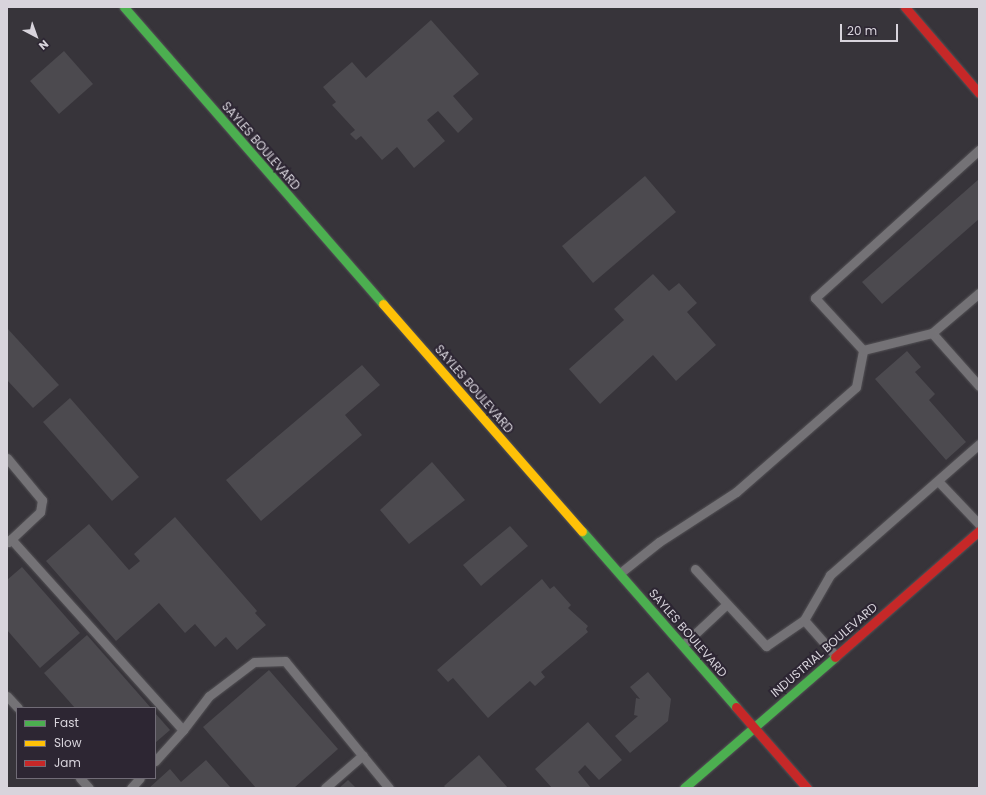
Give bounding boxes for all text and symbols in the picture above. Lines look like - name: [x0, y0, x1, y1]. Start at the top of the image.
- north arrow: [16, 16, 56, 56]
- scale bar: [842, 16, 900, 42]
- text: 20 m: [847, 22, 877, 39]
- text: N: [35, 36, 52, 54]
- street label: SAYLES BOULEVARD: [219, 99, 303, 193]
- street label: SAYLES BOULEVARD: [432, 342, 516, 436]
- street label: SAYLES BOULEVARD: [646, 586, 730, 680]
- street label: INDUSTRIAL BOULEVARD: [768, 600, 880, 700]
- legend: [16, 707, 156, 779]
- text: Fast: [54, 714, 79, 731]
- text: Slow: [54, 734, 82, 751]
- text: Jam: [54, 754, 81, 771]

